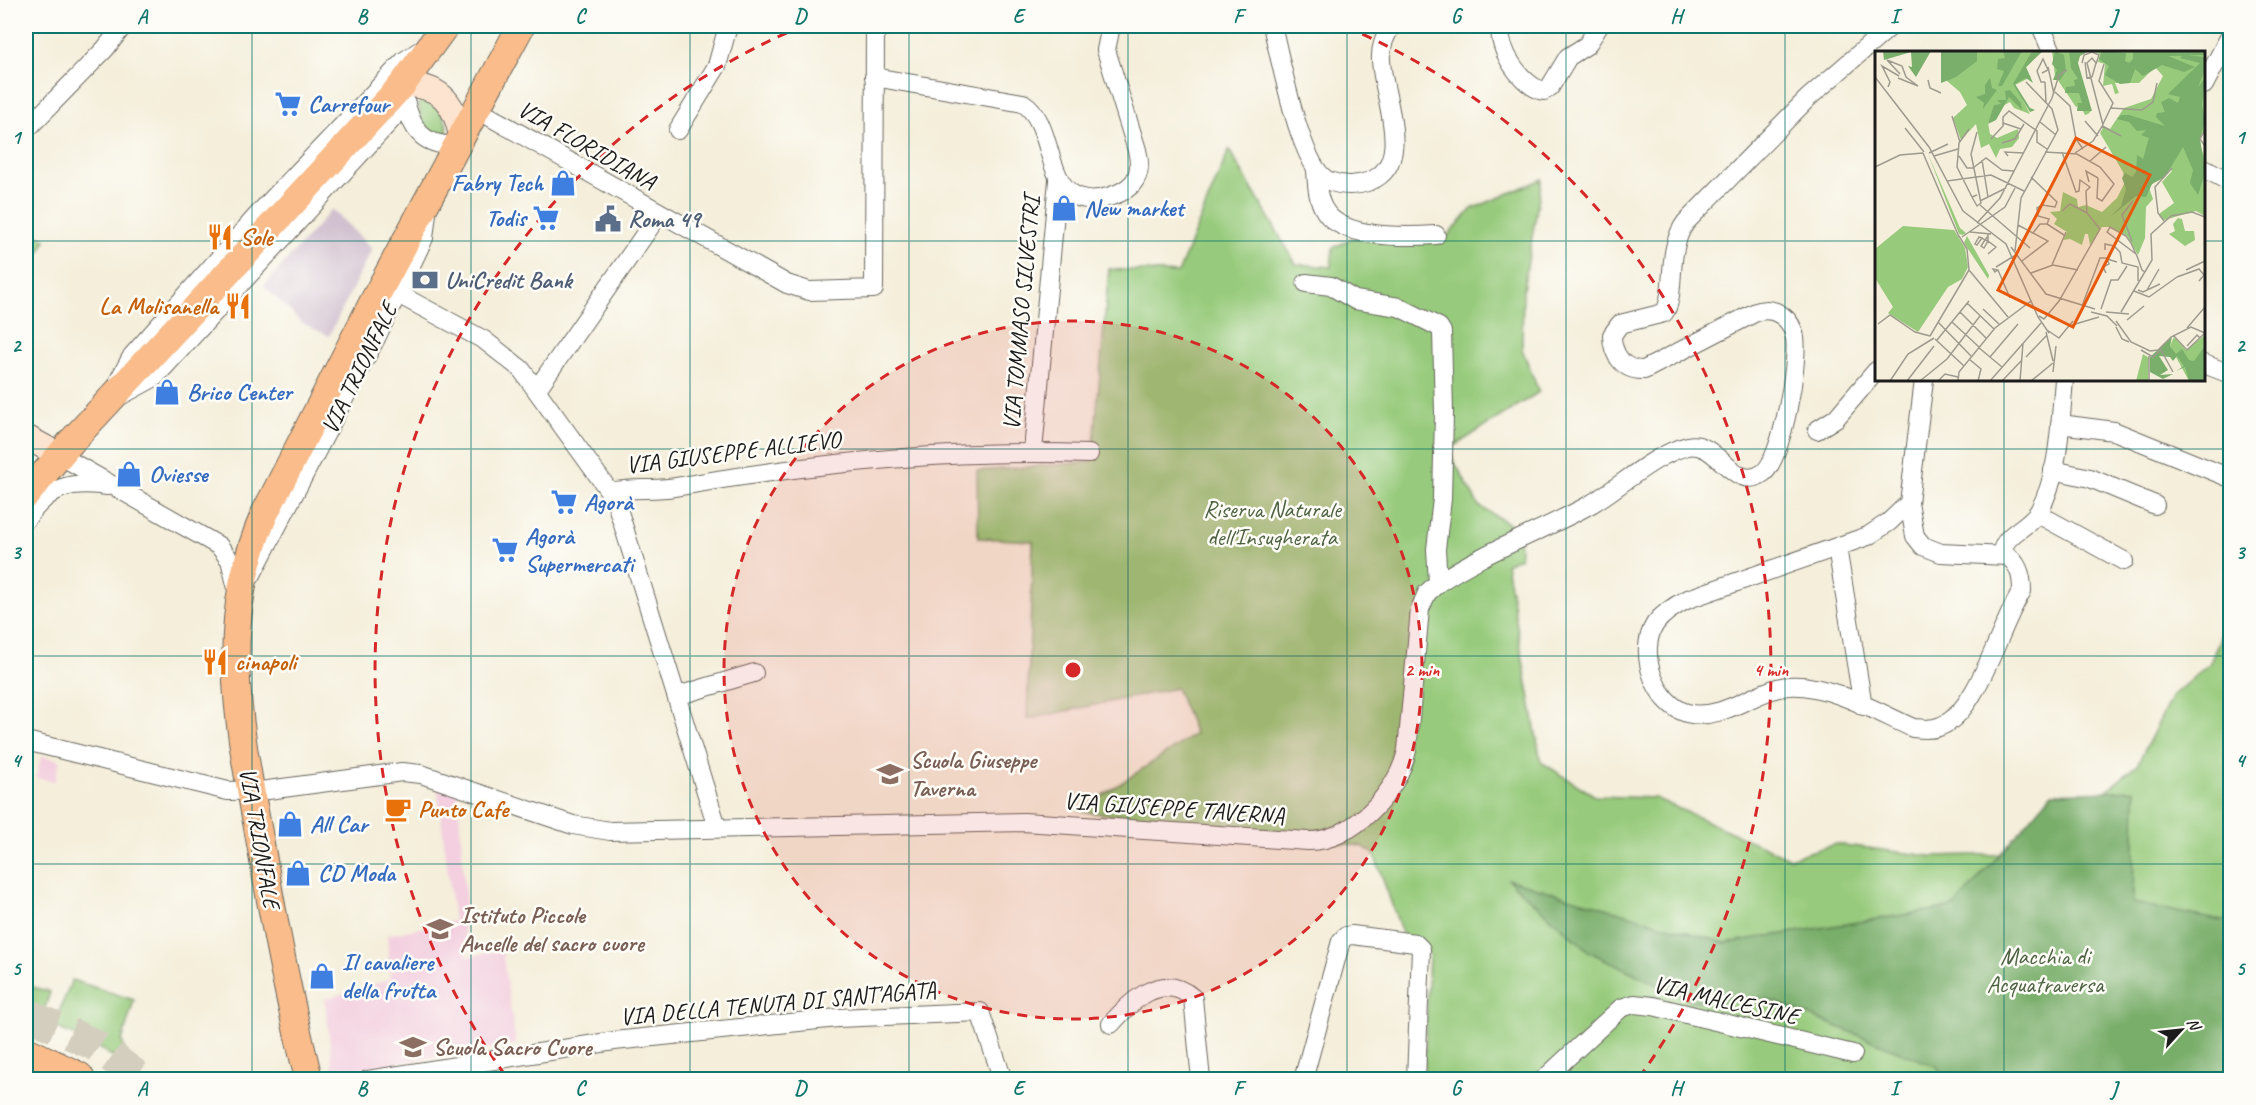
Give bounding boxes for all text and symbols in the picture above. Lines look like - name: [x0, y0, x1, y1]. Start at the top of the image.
- text: A: [137, 4, 149, 29]
- text: B: [357, 4, 369, 29]
- text: C: [575, 4, 587, 29]
- text: D: [794, 4, 808, 29]
- text: E: [1013, 4, 1027, 29]
- text: F: [1233, 4, 1247, 29]
- text: G: [1451, 4, 1464, 29]
- text: H: [1670, 4, 1685, 29]
- text: I: [1890, 4, 1903, 29]
- text: J: [2109, 4, 2121, 29]
- inset map: [1875, 51, 2205, 381]
- supermarket icon: Carrefour: [273, 89, 303, 119]
- place label: Carrefour: [308, 89, 391, 119]
- street label: VIA FLORIDIANA: [513, 94, 662, 197]
- text: 1: [12, 125, 23, 150]
- text: 1: [2236, 125, 2247, 150]
- place label: Fabry Tech: [451, 168, 544, 198]
- shop icon: Fabry Tech: [548, 168, 578, 198]
- street label: VIA TOMMASO SILVESTRI: [996, 189, 1047, 431]
- shop icon: New market: [1049, 193, 1079, 223]
- place label: New market: [1084, 193, 1186, 223]
- place label: Todis: [486, 203, 529, 233]
- supermarket icon: Todis: [531, 203, 561, 233]
- public building icon: Roma 49: [593, 204, 623, 234]
- place label: Roma 49: [628, 204, 703, 234]
- restaurant icon: Sole: [205, 222, 235, 252]
- place label: Sole: [240, 222, 275, 252]
- bank icon: UniCredit Bank: [410, 265, 440, 295]
- place label: UniCredit Bank: [445, 265, 574, 295]
- place label: La Molisanella: [99, 291, 220, 321]
- restaurant icon: La Molisanella: [223, 291, 253, 321]
- street label: VIA TRIONFALE: [314, 295, 405, 439]
- text: 2: [12, 333, 23, 358]
- text: 2: [2236, 333, 2247, 358]
- shop icon: Brico Center: [152, 377, 182, 407]
- place label: Brico Center: [187, 377, 294, 407]
- street label: VIA GIUSEPPE ALLIEVO: [624, 424, 845, 480]
- shop icon: Oviesse: [114, 459, 144, 489]
- place label: Oviesse: [149, 459, 210, 489]
- supermarket icon: Agorà: [549, 487, 579, 517]
- place label: Agorà: [584, 487, 635, 517]
- park label: Riserva Naturale dell'Insugherata: [1203, 494, 1343, 552]
- place label: Agorà Supermercati: [525, 521, 637, 579]
- supermarket icon: Agorà Supermercati: [490, 535, 520, 565]
- text: 3: [12, 540, 23, 565]
- text: 3: [2236, 540, 2247, 565]
- restaurant icon: cinapoli: [200, 647, 230, 677]
- place label: cinapoli: [235, 647, 299, 677]
- text: 2 min: [1405, 659, 1440, 681]
- text: 4 min: [1754, 659, 1789, 681]
- centre of rings: [1063, 660, 1083, 680]
- place label: Scuola Giuseppe Taverna: [910, 745, 1038, 803]
- text: 4: [12, 748, 24, 773]
- text: 4: [2236, 748, 2248, 773]
- school or university icon: Scuola Giuseppe Taverna: [875, 759, 905, 789]
- street label: VIA TRIONFALE: [233, 765, 288, 914]
- street label: VIA GIUSEPPE TAVERNA: [1063, 785, 1286, 831]
- cafe icon: Punto Cafe: [383, 794, 413, 824]
- place label: Punto Cafe: [418, 794, 510, 824]
- shop icon: All Car: [275, 809, 305, 839]
- place label: All Car: [310, 809, 370, 839]
- shop icon: CD Moda: [283, 858, 313, 888]
- place label: CD Moda: [318, 858, 397, 888]
- place label: Istituto Piccole Ancelle del sacro cuore: [460, 900, 646, 958]
- school or university icon: Istituto Piccole Ancelle del sacro cuore: [425, 914, 455, 944]
- park label: Macchia di Acquatraversa: [1987, 941, 2105, 999]
- place label: Il cavaliere della frutta: [342, 947, 437, 1005]
- text: 5: [12, 956, 23, 981]
- text: 5: [2236, 956, 2247, 981]
- shop icon: Il cavaliere della frutta: [307, 961, 337, 991]
- street label: VIA MALCESINE: [1650, 969, 1804, 1032]
- street label: VIA DELLA TENUTA DI SANT'AGATA: [619, 974, 938, 1032]
- north arrow: [2151, 1000, 2211, 1060]
- text: N: [2182, 1015, 2206, 1035]
- school or university icon: Scuola Sacro Cuore: [398, 1032, 428, 1062]
- place label: Scuola Sacro Cuore: [433, 1032, 593, 1062]
- text: A: [137, 1076, 149, 1101]
- text: B: [357, 1076, 369, 1101]
- text: C: [575, 1076, 587, 1101]
- text: D: [794, 1076, 808, 1101]
- text: E: [1013, 1076, 1027, 1101]
- text: F: [1233, 1076, 1247, 1101]
- text: G: [1451, 1076, 1464, 1101]
- text: H: [1670, 1076, 1685, 1101]
- text: I: [1890, 1076, 1903, 1101]
- text: J: [2109, 1076, 2121, 1101]

